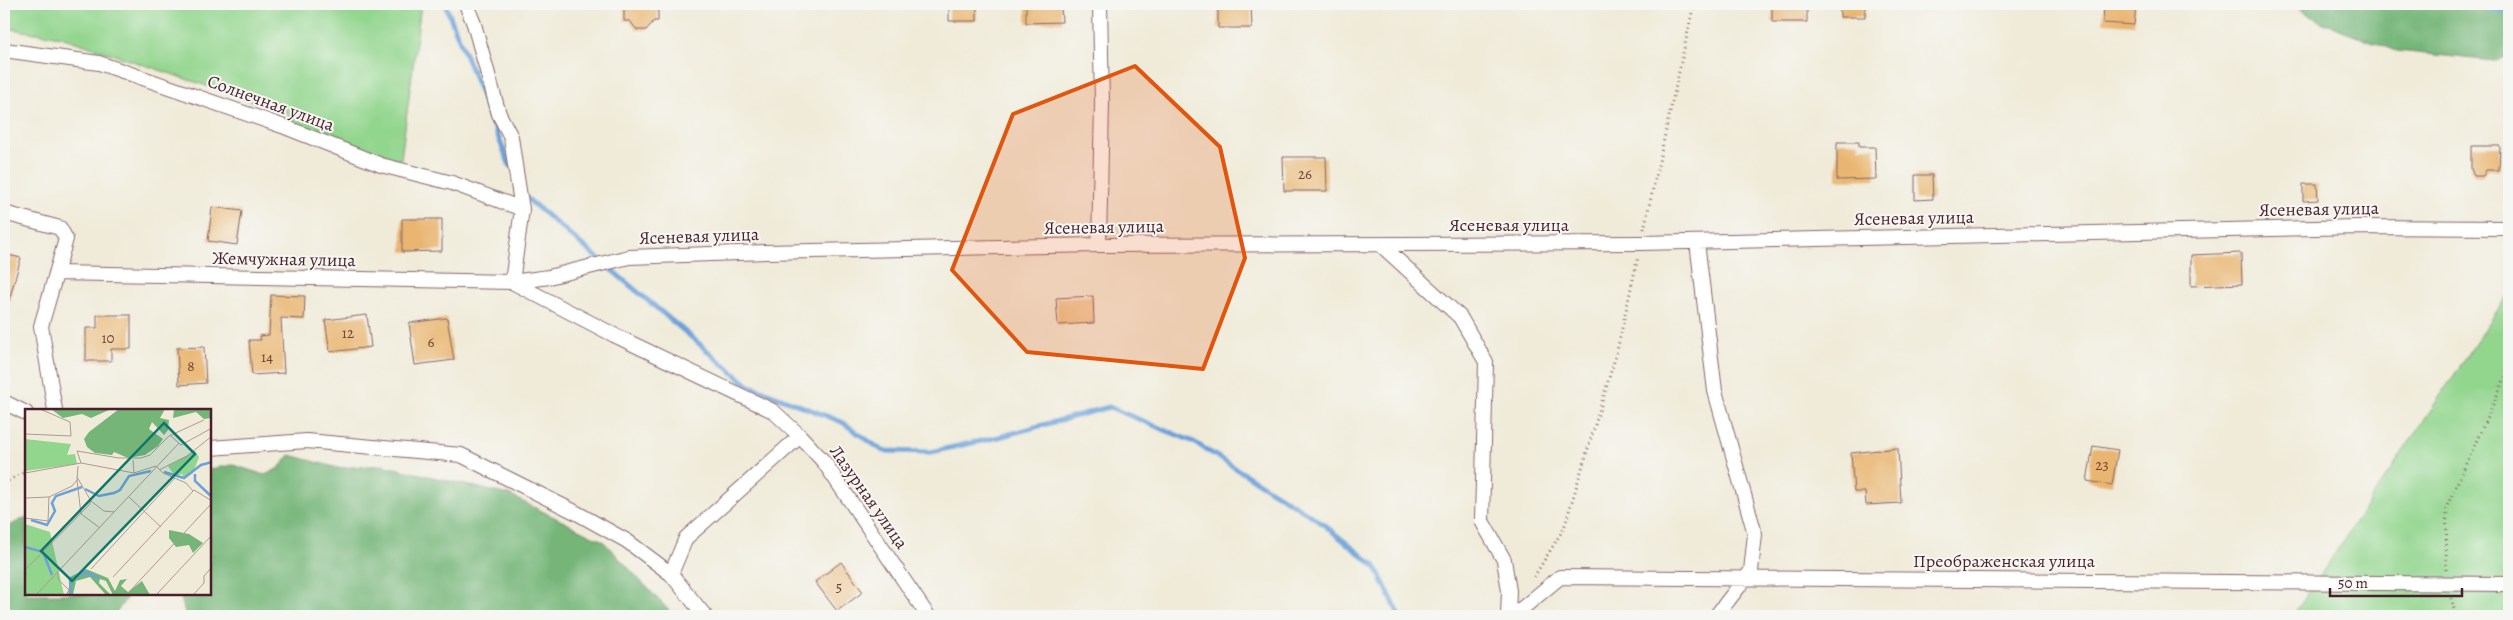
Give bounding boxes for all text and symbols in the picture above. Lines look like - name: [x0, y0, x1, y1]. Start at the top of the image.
- street label: Солнечная улица: [204, 69, 338, 137]
- house number: 26: [1298, 164, 1312, 184]
- street label: Ясеневая улица: [2259, 196, 2380, 222]
- street label: Ясеневая улица: [1854, 205, 1975, 231]
- street label: Ясеневая улица: [1449, 213, 1570, 237]
- street label: Ясеневая улица: [1044, 214, 1165, 240]
- street label: Ясеневая улица: [639, 222, 760, 250]
- street label: Жемчужная улица: [212, 246, 357, 272]
- house number: 12: [342, 323, 354, 343]
- house number: 10: [101, 328, 115, 348]
- house number: 6: [428, 332, 435, 352]
- house number: 14: [261, 347, 273, 367]
- house number: 8: [187, 356, 195, 376]
- inset map: [25, 409, 211, 595]
- street label: Лазурная улица: [824, 440, 914, 554]
- house number: 23: [2095, 455, 2109, 475]
- street label: Преображенская улица: [1913, 549, 2096, 573]
- scale bar: [2330, 565, 2463, 597]
- text: 50 m: [2338, 573, 2368, 593]
- house number: 5: [836, 577, 842, 597]

